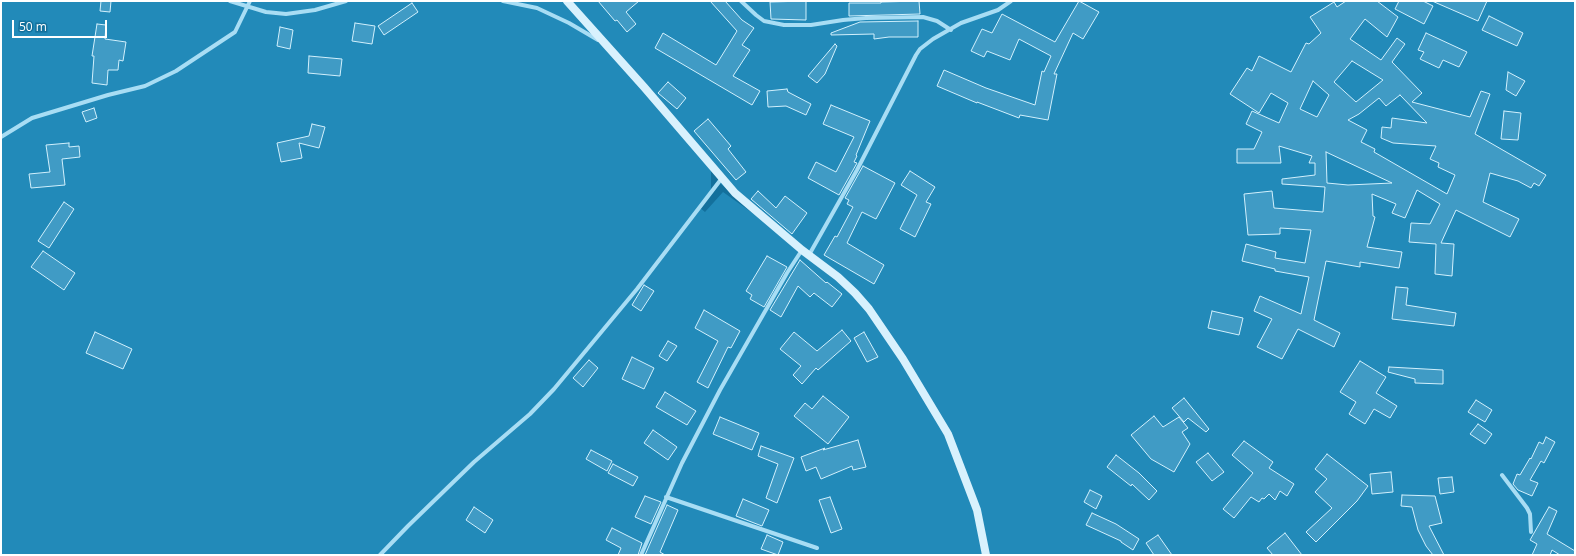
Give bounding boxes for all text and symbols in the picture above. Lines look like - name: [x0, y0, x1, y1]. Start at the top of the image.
- scale bar: [14, 12, 109, 38]
- text: 50 m: [19, 18, 47, 35]

